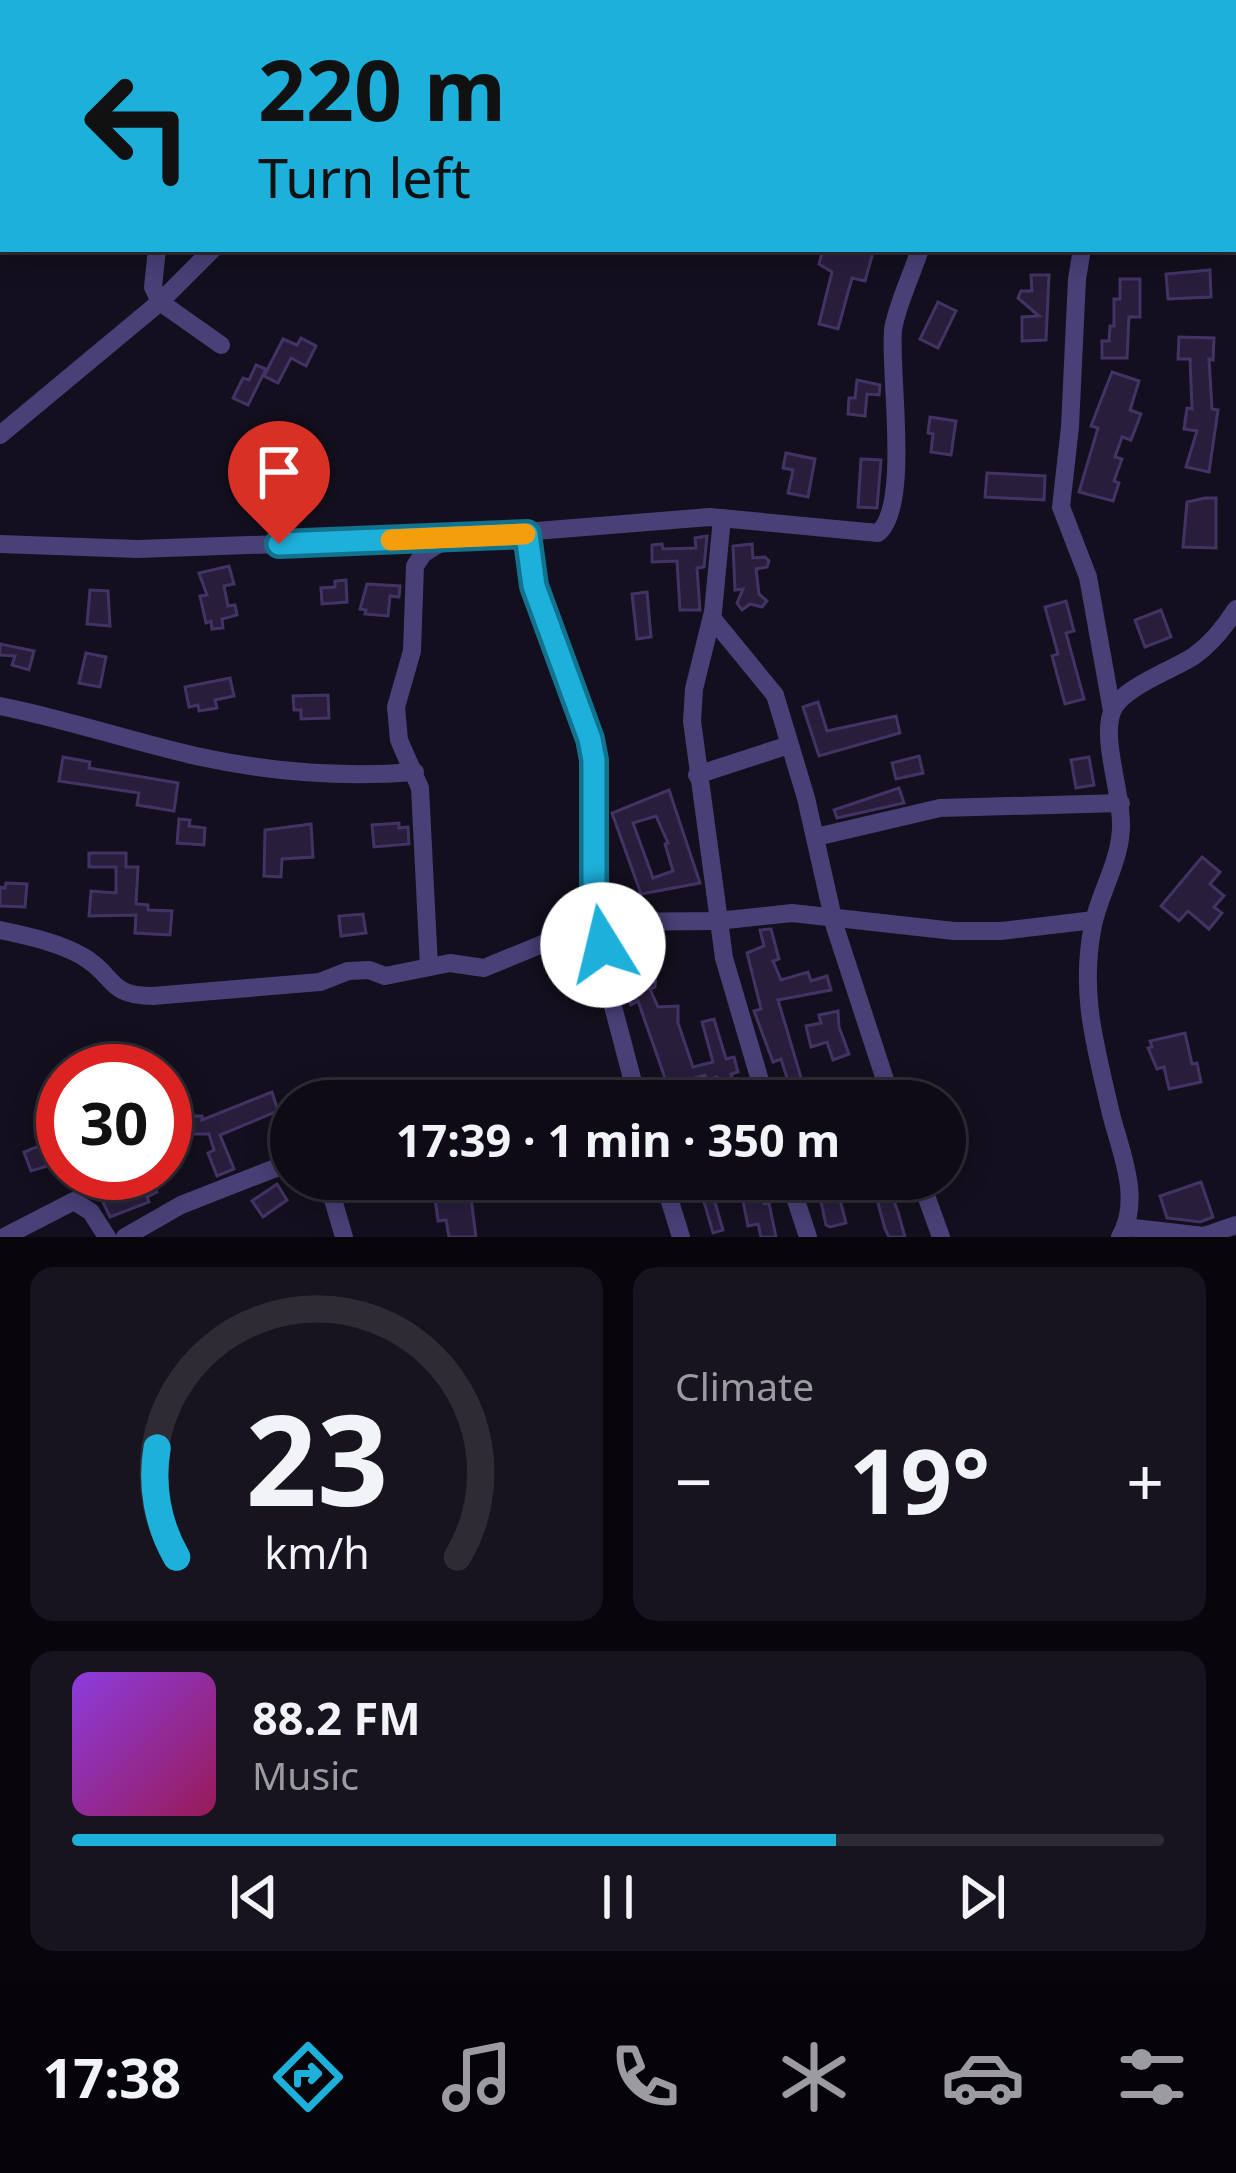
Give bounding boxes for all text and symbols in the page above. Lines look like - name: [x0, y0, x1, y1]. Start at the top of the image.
- text: 220 m: [258, 31, 506, 146]
- icon: left: [60, 48, 216, 204]
- text: Turn left: [258, 140, 471, 214]
- pin: [228, 421, 330, 544]
- icon: arrive: [246, 439, 312, 505]
- position arrow: [540, 882, 666, 1008]
- speed limit sign: 30: [36, 1044, 192, 1200]
- text: 17:39 · 1 min · 350 m: [396, 1109, 840, 1170]
- text: Climate: [675, 1359, 814, 1412]
- text: 23: [245, 1373, 388, 1543]
- text: 19°: [849, 1418, 990, 1540]
- text: −: [675, 1435, 713, 1525]
- text: +: [1126, 1435, 1164, 1525]
- text: km/h: [264, 1523, 369, 1582]
- text: 88.2 FM: [252, 1687, 421, 1748]
- text: Music: [252, 1748, 359, 1801]
- icon: previous: [221, 1864, 287, 1930]
- icon: pause: [585, 1864, 651, 1930]
- icon: next: [949, 1864, 1015, 1930]
- icon: directions: [266, 2035, 350, 2119]
- icon: music: [435, 2035, 519, 2119]
- icon: phone: [603, 2035, 687, 2119]
- icon: climate: [772, 2035, 856, 2119]
- icon: car: [941, 2035, 1025, 2119]
- icon: filters: [1110, 2035, 1194, 2119]
- text: 17:38: [42, 2040, 181, 2114]

